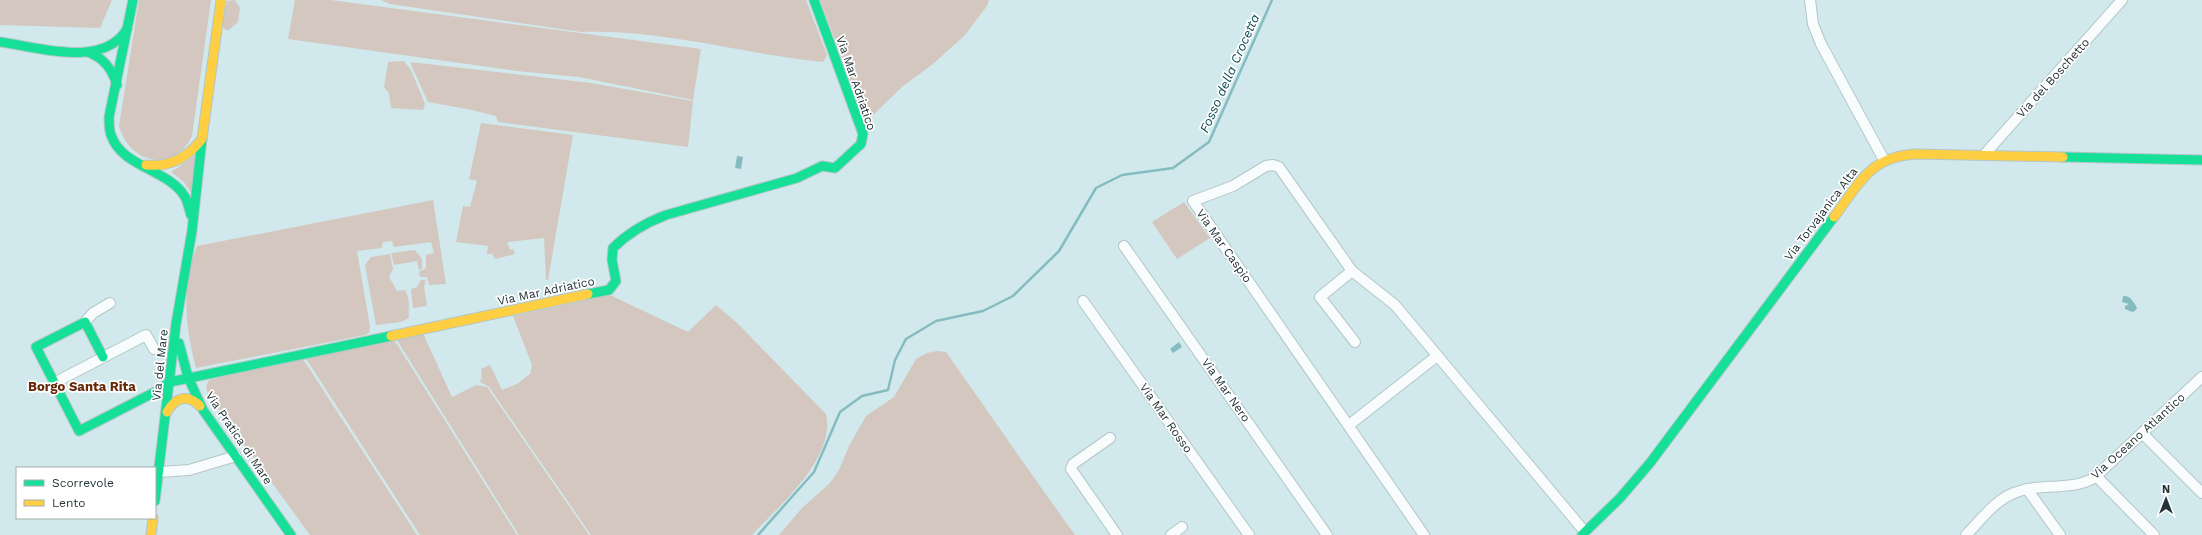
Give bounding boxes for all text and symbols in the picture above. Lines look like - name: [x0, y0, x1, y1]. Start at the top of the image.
- water label: Fosso della Crocetta: [1196, 11, 1262, 135]
- street label: Via Mar Adriatico: [833, 34, 879, 132]
- street label: Via del Boschetto: [2014, 35, 2092, 121]
- street label: Via Torvajanica Alta: [1781, 165, 1861, 263]
- street label: Via Mar Caspio: [1193, 207, 1255, 285]
- street label: Via Mar Adriatico: [496, 274, 596, 308]
- street label: Via del Mare: [149, 328, 171, 402]
- street label: Via Mar Nero: [1199, 355, 1253, 425]
- district label: Borgo Santa Rita: [28, 379, 136, 394]
- street label: Via Mar Rosso: [1137, 380, 1195, 456]
- street label: Via Pratica di Mare: [203, 389, 275, 487]
- street label: Via Oceano Atlantico: [2088, 390, 2188, 482]
- legend: [16, 467, 156, 519]
- text: Scorrevole: [52, 476, 114, 490]
- north arrow: [2146, 479, 2186, 519]
- text: N: [2162, 483, 2170, 496]
- text: Lento: [52, 496, 86, 510]

